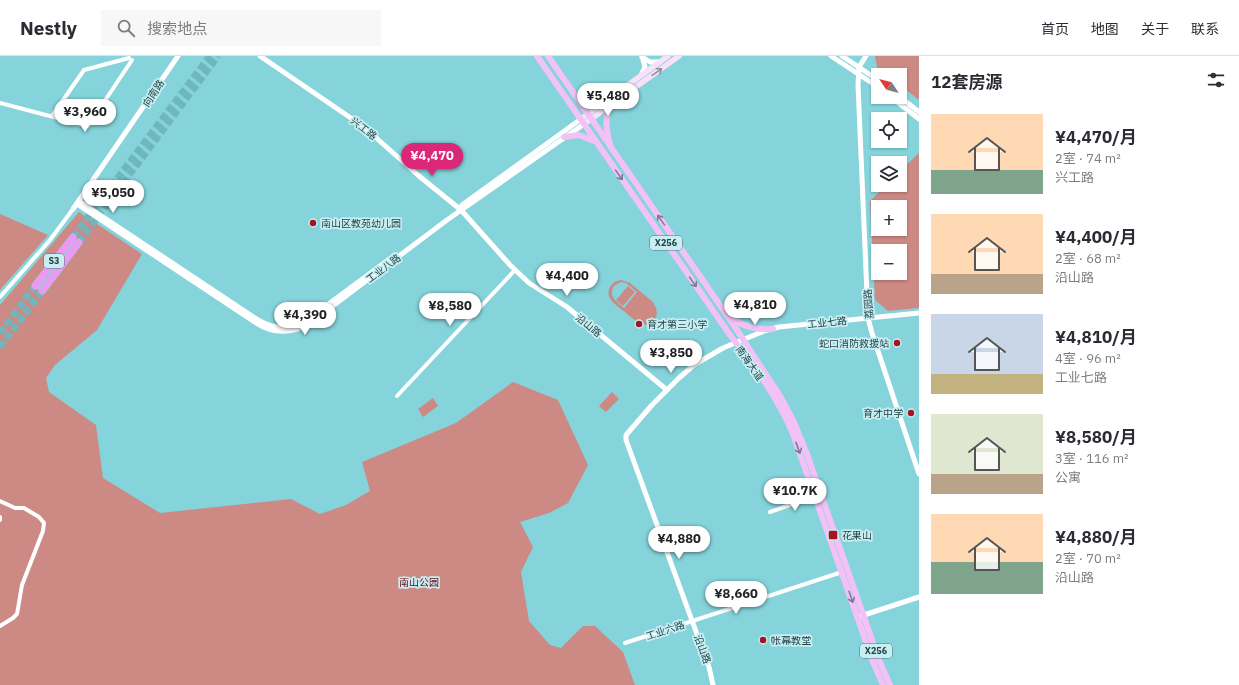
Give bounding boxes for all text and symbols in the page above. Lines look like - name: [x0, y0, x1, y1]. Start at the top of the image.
- search box: [101, 10, 381, 46]
- text: Nestly: [20, 16, 77, 40]
- icon: search: [115, 17, 137, 39]
- text: 搜索地点: [147, 19, 207, 38]
- text: 首页: [1041, 20, 1069, 38]
- text: 地图: [1091, 20, 1119, 38]
- text: 关于: [1141, 20, 1169, 38]
- text: 联系: [1191, 20, 1219, 38]
- one-way arrow: [652, 67, 663, 76]
- north arrow: [871, 68, 907, 104]
- map controls: [871, 68, 907, 280]
- icon: filters: [1205, 69, 1227, 91]
- text: 12套房源: [931, 71, 1002, 93]
- street label: 向南路: [140, 77, 167, 109]
- pin: ¥5,480: [575, 83, 641, 117]
- text: ¥5,480: [586, 87, 630, 104]
- pin: ¥3,960: [52, 99, 118, 133]
- text: ¥3,960: [63, 103, 107, 120]
- button: locate: [871, 112, 907, 148]
- street label: 兴工路: [348, 114, 380, 143]
- text: ¥4,470/月: [1055, 126, 1137, 148]
- icon: home: [963, 130, 1011, 178]
- pin: ¥4,470: [399, 143, 465, 177]
- text: ¥4,470: [410, 147, 454, 164]
- text: 2室 · 74 m²: [1055, 150, 1121, 167]
- button: layers: [871, 156, 907, 192]
- one-way arrow: [615, 169, 623, 180]
- text: 兴工路: [1055, 169, 1094, 186]
- pin: ¥5,050: [80, 180, 146, 214]
- text: ¥5,050: [91, 184, 135, 201]
- button: +: [871, 200, 907, 236]
- one-way arrow: [657, 215, 665, 226]
- place label: 南山区教苑幼儿园: [321, 217, 401, 230]
- marker: 南山区教苑幼儿园: [308, 218, 318, 228]
- text: ¥4,400/月: [1055, 226, 1137, 248]
- icon: home: [963, 230, 1011, 278]
- road number: X256: [650, 236, 682, 250]
- button: −: [871, 244, 907, 280]
- text: 2室 · 68 m²: [1055, 250, 1121, 267]
- street label: 工业八路: [363, 251, 403, 286]
- road number: S3: [44, 254, 64, 268]
- pin: ¥4,400: [534, 263, 600, 297]
- text: ¥4,400: [545, 267, 589, 284]
- text: 沿山路: [1055, 269, 1094, 286]
- one-way arrow: [689, 276, 697, 287]
- street label: 荔园路: [861, 289, 876, 319]
- pin: ¥4,810: [722, 292, 788, 326]
- pin: ¥8,580: [417, 293, 483, 327]
- text: ¥4,810: [733, 296, 777, 313]
- text: ¥8,580: [428, 297, 472, 314]
- pin: ¥4,390: [272, 302, 338, 336]
- text: ¥4,390: [283, 306, 327, 323]
- street label: 沿山路: [573, 311, 604, 340]
- street label: 工业七路: [806, 314, 848, 331]
- place label: 育才第三小学: [647, 318, 707, 331]
- marker: 育才第三小学: [634, 319, 644, 329]
- text: ¥4,810/月: [1055, 326, 1137, 348]
- icon: home: [963, 330, 1011, 378]
- place label: 蛇口消防救援站: [819, 337, 889, 350]
- marker: 蛇口消防救援站: [892, 338, 902, 348]
- pin: ¥3,850: [638, 340, 704, 374]
- street label: 南海大道: [733, 343, 766, 383]
- text: ¥3,850: [649, 344, 693, 361]
- text: 4室 · 96 m²: [1055, 350, 1121, 367]
- text: 工业七路: [1055, 369, 1107, 386]
- place label: 育才中学: [863, 407, 903, 420]
- marker: 育才中学: [906, 408, 916, 418]
- text: ¥8,580/月: [1055, 426, 1137, 448]
- icon: home: [963, 430, 1011, 478]
- one-way arrow: [795, 442, 802, 455]
- text: 3室 · 116 m²: [1055, 450, 1129, 467]
- text: 公寓: [1055, 469, 1081, 486]
- pin: ¥10.7K: [762, 478, 828, 512]
- text: ¥10.7K: [773, 482, 817, 499]
- pin: ¥4,880: [646, 526, 712, 560]
- text: ¥4,880/月: [1055, 526, 1137, 548]
- marker: 花果山: [827, 529, 839, 541]
- place label: 花果山: [842, 529, 872, 542]
- text: ¥4,880: [657, 530, 701, 547]
- icon: home: [963, 530, 1011, 578]
- text: 2室 · 70 m²: [1055, 550, 1121, 567]
- text: 沿山路: [1055, 569, 1094, 586]
- park label: 南山公园: [399, 576, 439, 589]
- pin: ¥8,660: [703, 581, 769, 615]
- text: ¥8,660: [714, 585, 758, 602]
- one-way arrow: [848, 590, 855, 603]
- street label: 工业六路: [644, 618, 686, 643]
- street label: 沿山路: [691, 633, 714, 665]
- place label: 帐幕教堂: [771, 634, 811, 647]
- marker: 帐幕教堂: [758, 635, 768, 645]
- road number: X256: [860, 644, 892, 658]

